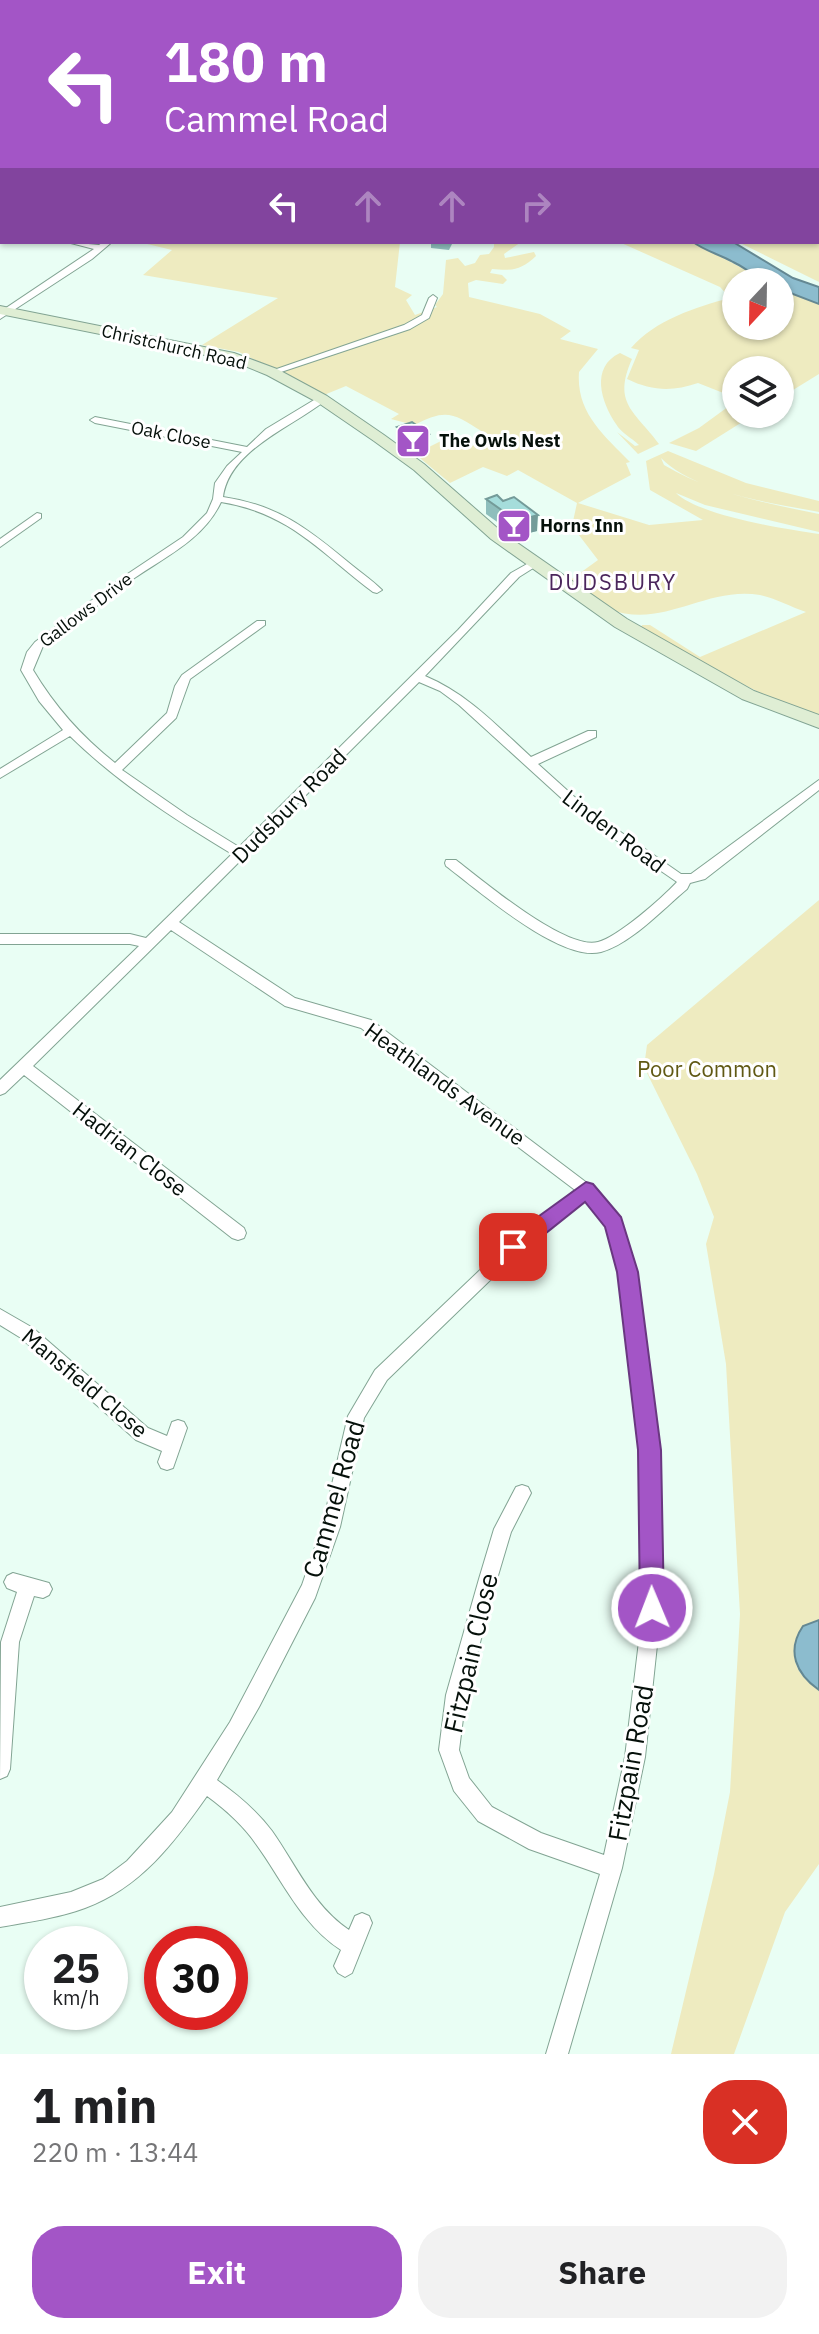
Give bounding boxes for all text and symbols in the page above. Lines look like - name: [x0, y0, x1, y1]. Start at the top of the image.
- text: 180 m: [164, 25, 328, 97]
- icon: left: [32, 32, 136, 136]
- text: Cammel Road: [164, 95, 389, 142]
- icon: left: [262, 184, 306, 228]
- icon: ahead: [346, 184, 390, 228]
- icon: ahead: [430, 184, 474, 228]
- icon: right: [514, 184, 558, 228]
- north arrow: [722, 268, 794, 340]
- map controls: [722, 268, 794, 428]
- street label: Christchurch Road: [99, 319, 249, 374]
- button: layers: [722, 356, 794, 428]
- street label: Oak Close: [129, 416, 213, 454]
- bar icon: The Owls Nest: [394, 422, 432, 460]
- place label: The Owls Nest: [439, 429, 560, 452]
- bar icon: Horns Inn: [495, 507, 533, 545]
- place label: Horns Inn: [540, 514, 624, 537]
- street label: Gallows Drive: [35, 567, 137, 652]
- district label: DUDSBURY: [549, 567, 677, 596]
- street label: Dudsbury Road: [225, 742, 352, 869]
- street label: Linden Road: [557, 782, 672, 879]
- street label: Heathlands Avenue: [359, 1015, 531, 1152]
- park label: Poor Common: [637, 1054, 777, 1083]
- street label: Hadrian Close: [67, 1095, 194, 1202]
- pin: [479, 1213, 547, 1281]
- icon: arrive: [491, 1225, 535, 1269]
- street label: Mansfield Close: [16, 1321, 154, 1444]
- street label: Cammel Road: [294, 1416, 372, 1582]
- position arrow: [610, 1566, 694, 1650]
- street label: Fitzpain Close: [435, 1569, 505, 1736]
- street label: Fitzpain Road: [600, 1682, 661, 1844]
- speed limit sign: 30: [144, 1926, 248, 2030]
- text: 25: [52, 1942, 100, 1994]
- text: km/h: [52, 1984, 100, 2011]
- text: 1 min: [32, 2074, 157, 2136]
- button: close: [703, 2080, 787, 2164]
- text: 220 m · 13:44: [32, 2135, 198, 2169]
- button: Exit: [32, 2226, 402, 2318]
- button: Share: [418, 2226, 787, 2318]

